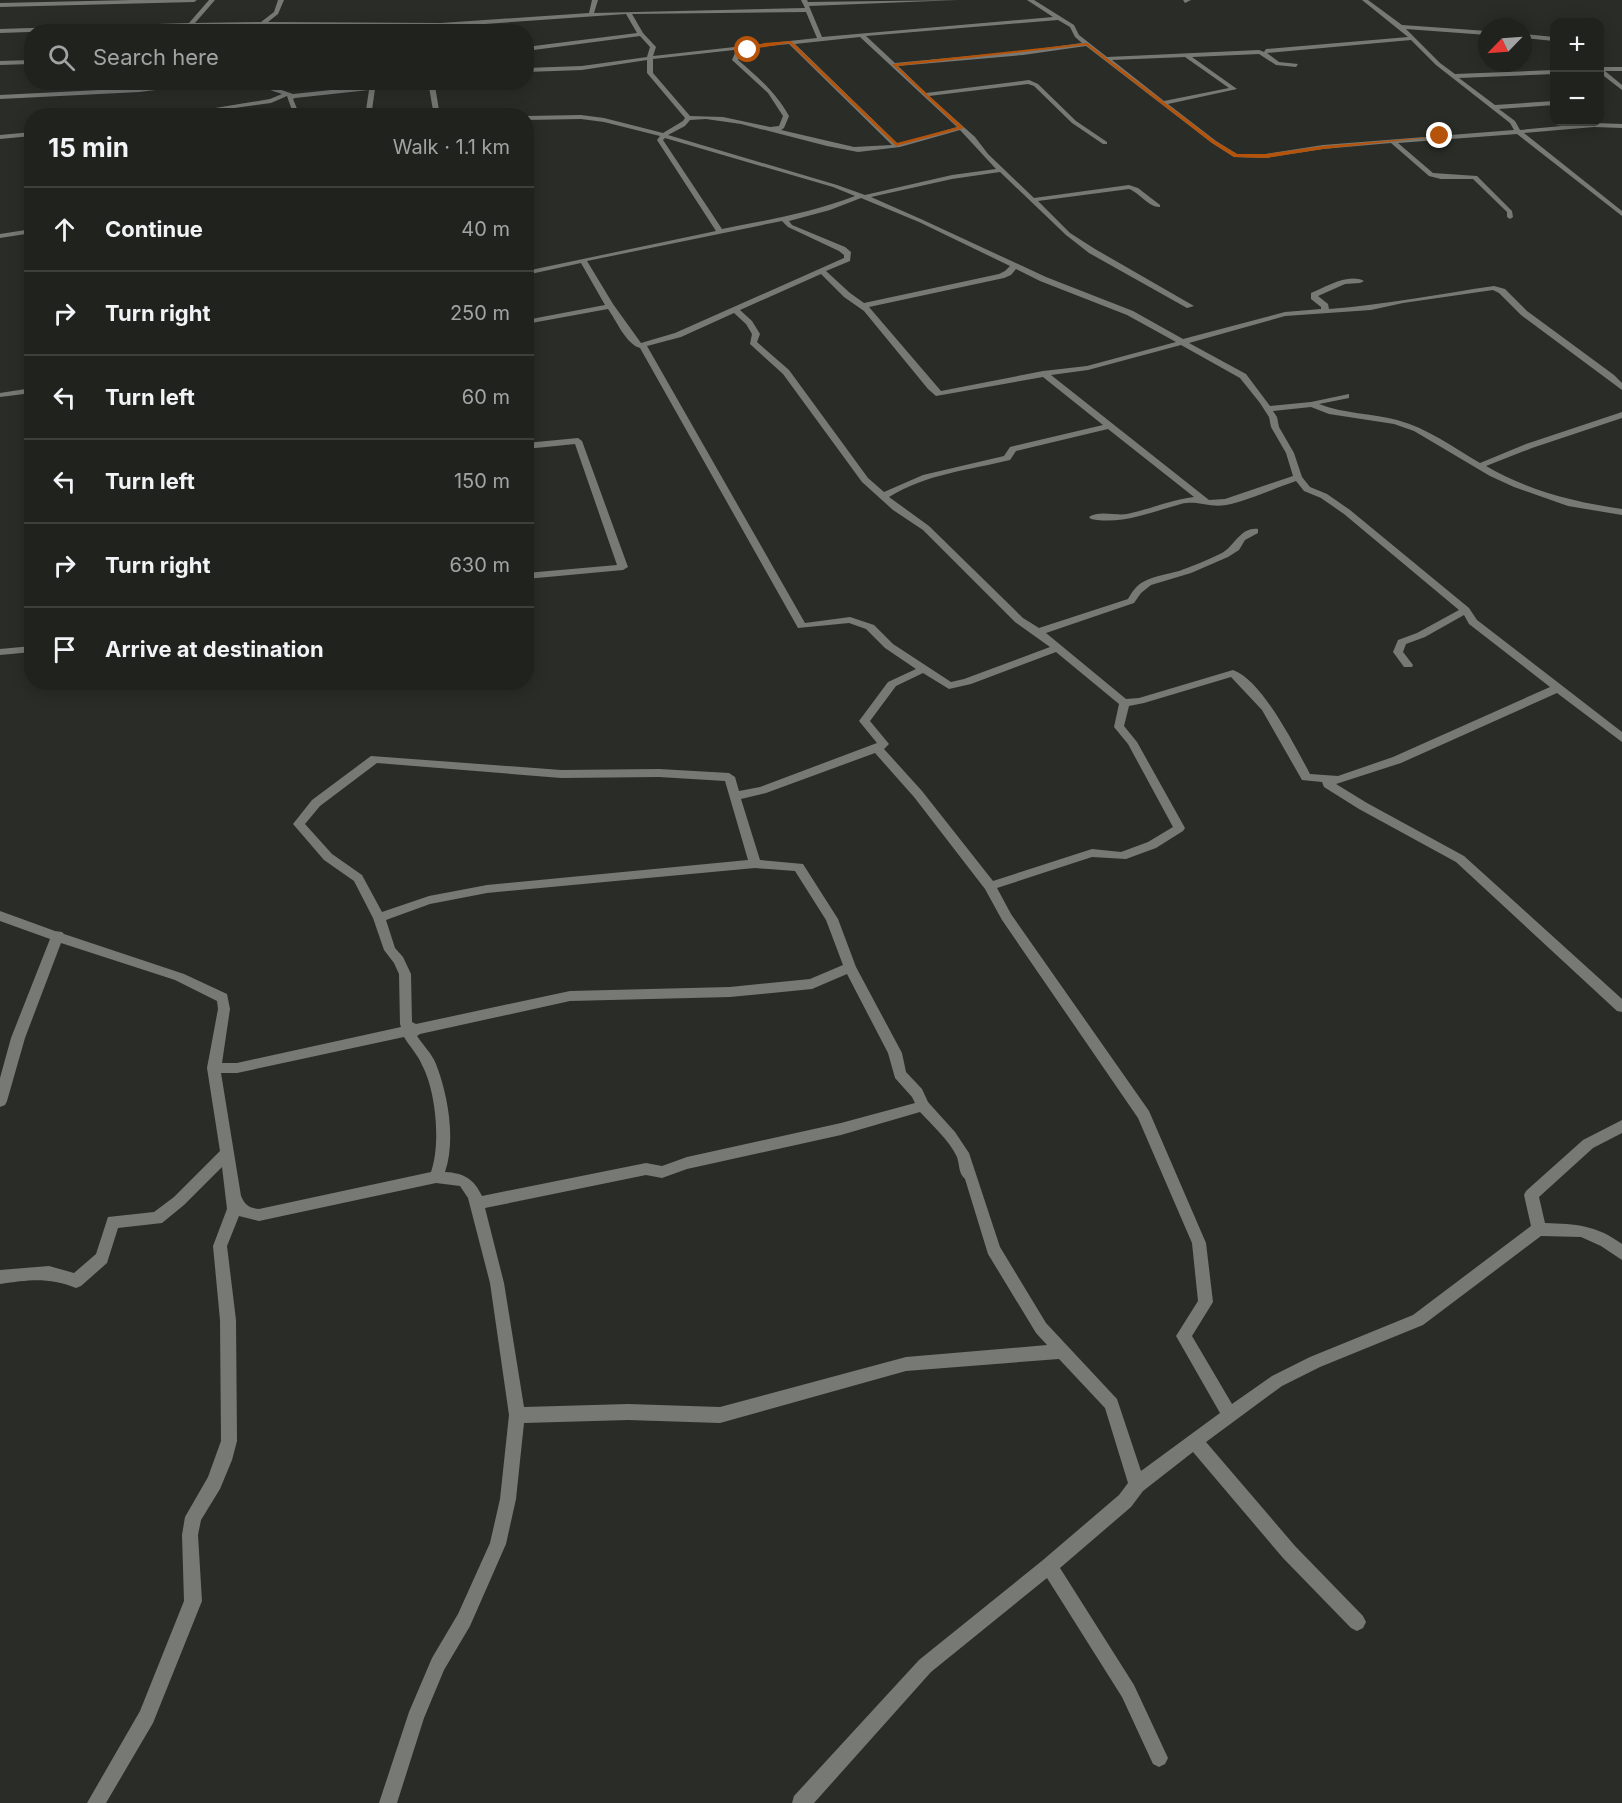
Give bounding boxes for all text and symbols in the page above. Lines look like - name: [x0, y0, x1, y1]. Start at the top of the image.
- north arrow: [1478, 18, 1532, 72]
- map controls: [1550, 18, 1604, 126]
- button: +: [1550, 18, 1604, 72]
- search box: [24, 24, 534, 90]
- route start: [734, 36, 760, 62]
- icon: search: [45, 41, 78, 74]
- text: Search here: [93, 44, 219, 70]
- button: −: [1550, 72, 1604, 126]
- route end: [1426, 122, 1452, 148]
- text: 15 min: [48, 132, 129, 163]
- text: Walk · 1.1 km: [393, 135, 510, 159]
- icon: ahead: [48, 213, 81, 246]
- text: Continue: [105, 216, 203, 242]
- text: 40 m: [461, 217, 510, 241]
- icon: right: [48, 297, 81, 330]
- text: Turn right: [105, 300, 211, 326]
- text: 250 m: [450, 301, 510, 325]
- icon: left: [48, 381, 81, 414]
- text: Turn left: [105, 384, 195, 410]
- text: 60 m: [462, 385, 510, 409]
- icon: left: [48, 465, 81, 498]
- text: Turn left: [105, 468, 195, 494]
- text: 150 m: [454, 469, 510, 493]
- icon: right: [48, 549, 81, 582]
- text: Turn right: [105, 552, 211, 578]
- text: 630 m: [449, 553, 510, 577]
- icon: arrive: [48, 633, 81, 666]
- text: Arrive at destination: [105, 636, 324, 662]

